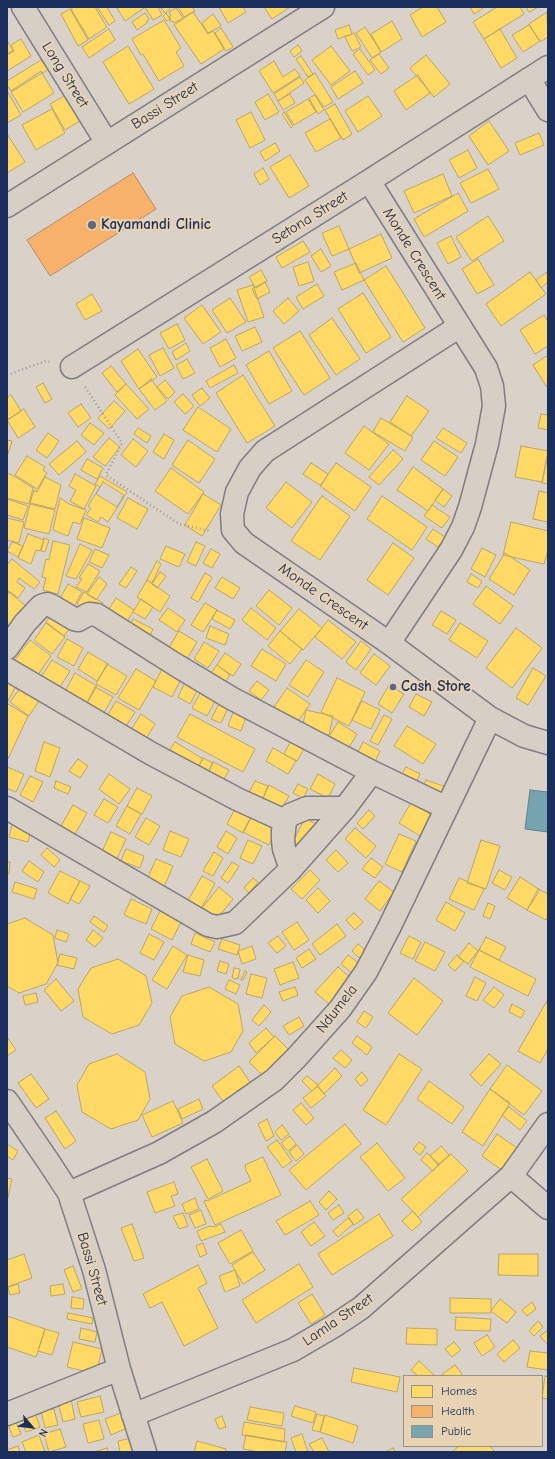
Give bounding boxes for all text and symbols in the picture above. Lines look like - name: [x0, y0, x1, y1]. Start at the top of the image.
- street label: Long Street: [38, 39, 92, 111]
- street label: Bassi Street: [128, 78, 202, 134]
- street label: Setona Street: [269, 188, 351, 248]
- street label: Monde Crescent: [378, 205, 450, 303]
- place label: Kayamandi Clinic: [101, 216, 211, 234]
- marker: Kayamandi Clinic: [86, 219, 98, 231]
- street label: Monde Crescent: [275, 559, 371, 635]
- place label: Cash Store: [401, 678, 471, 696]
- marker: Cash Store: [388, 682, 398, 692]
- street label: Ndumela: [313, 981, 361, 1037]
- street label: Bassi Street: [73, 1230, 111, 1308]
- street label: Lamla Street: [299, 1290, 377, 1350]
- legend: [403, 1375, 543, 1447]
- text: Homes: [441, 1384, 477, 1398]
- text: Health: [441, 1404, 474, 1418]
- north arrow: [12, 1407, 52, 1447]
- text: Public: [441, 1424, 471, 1438]
- text: N: [36, 1427, 50, 1439]

